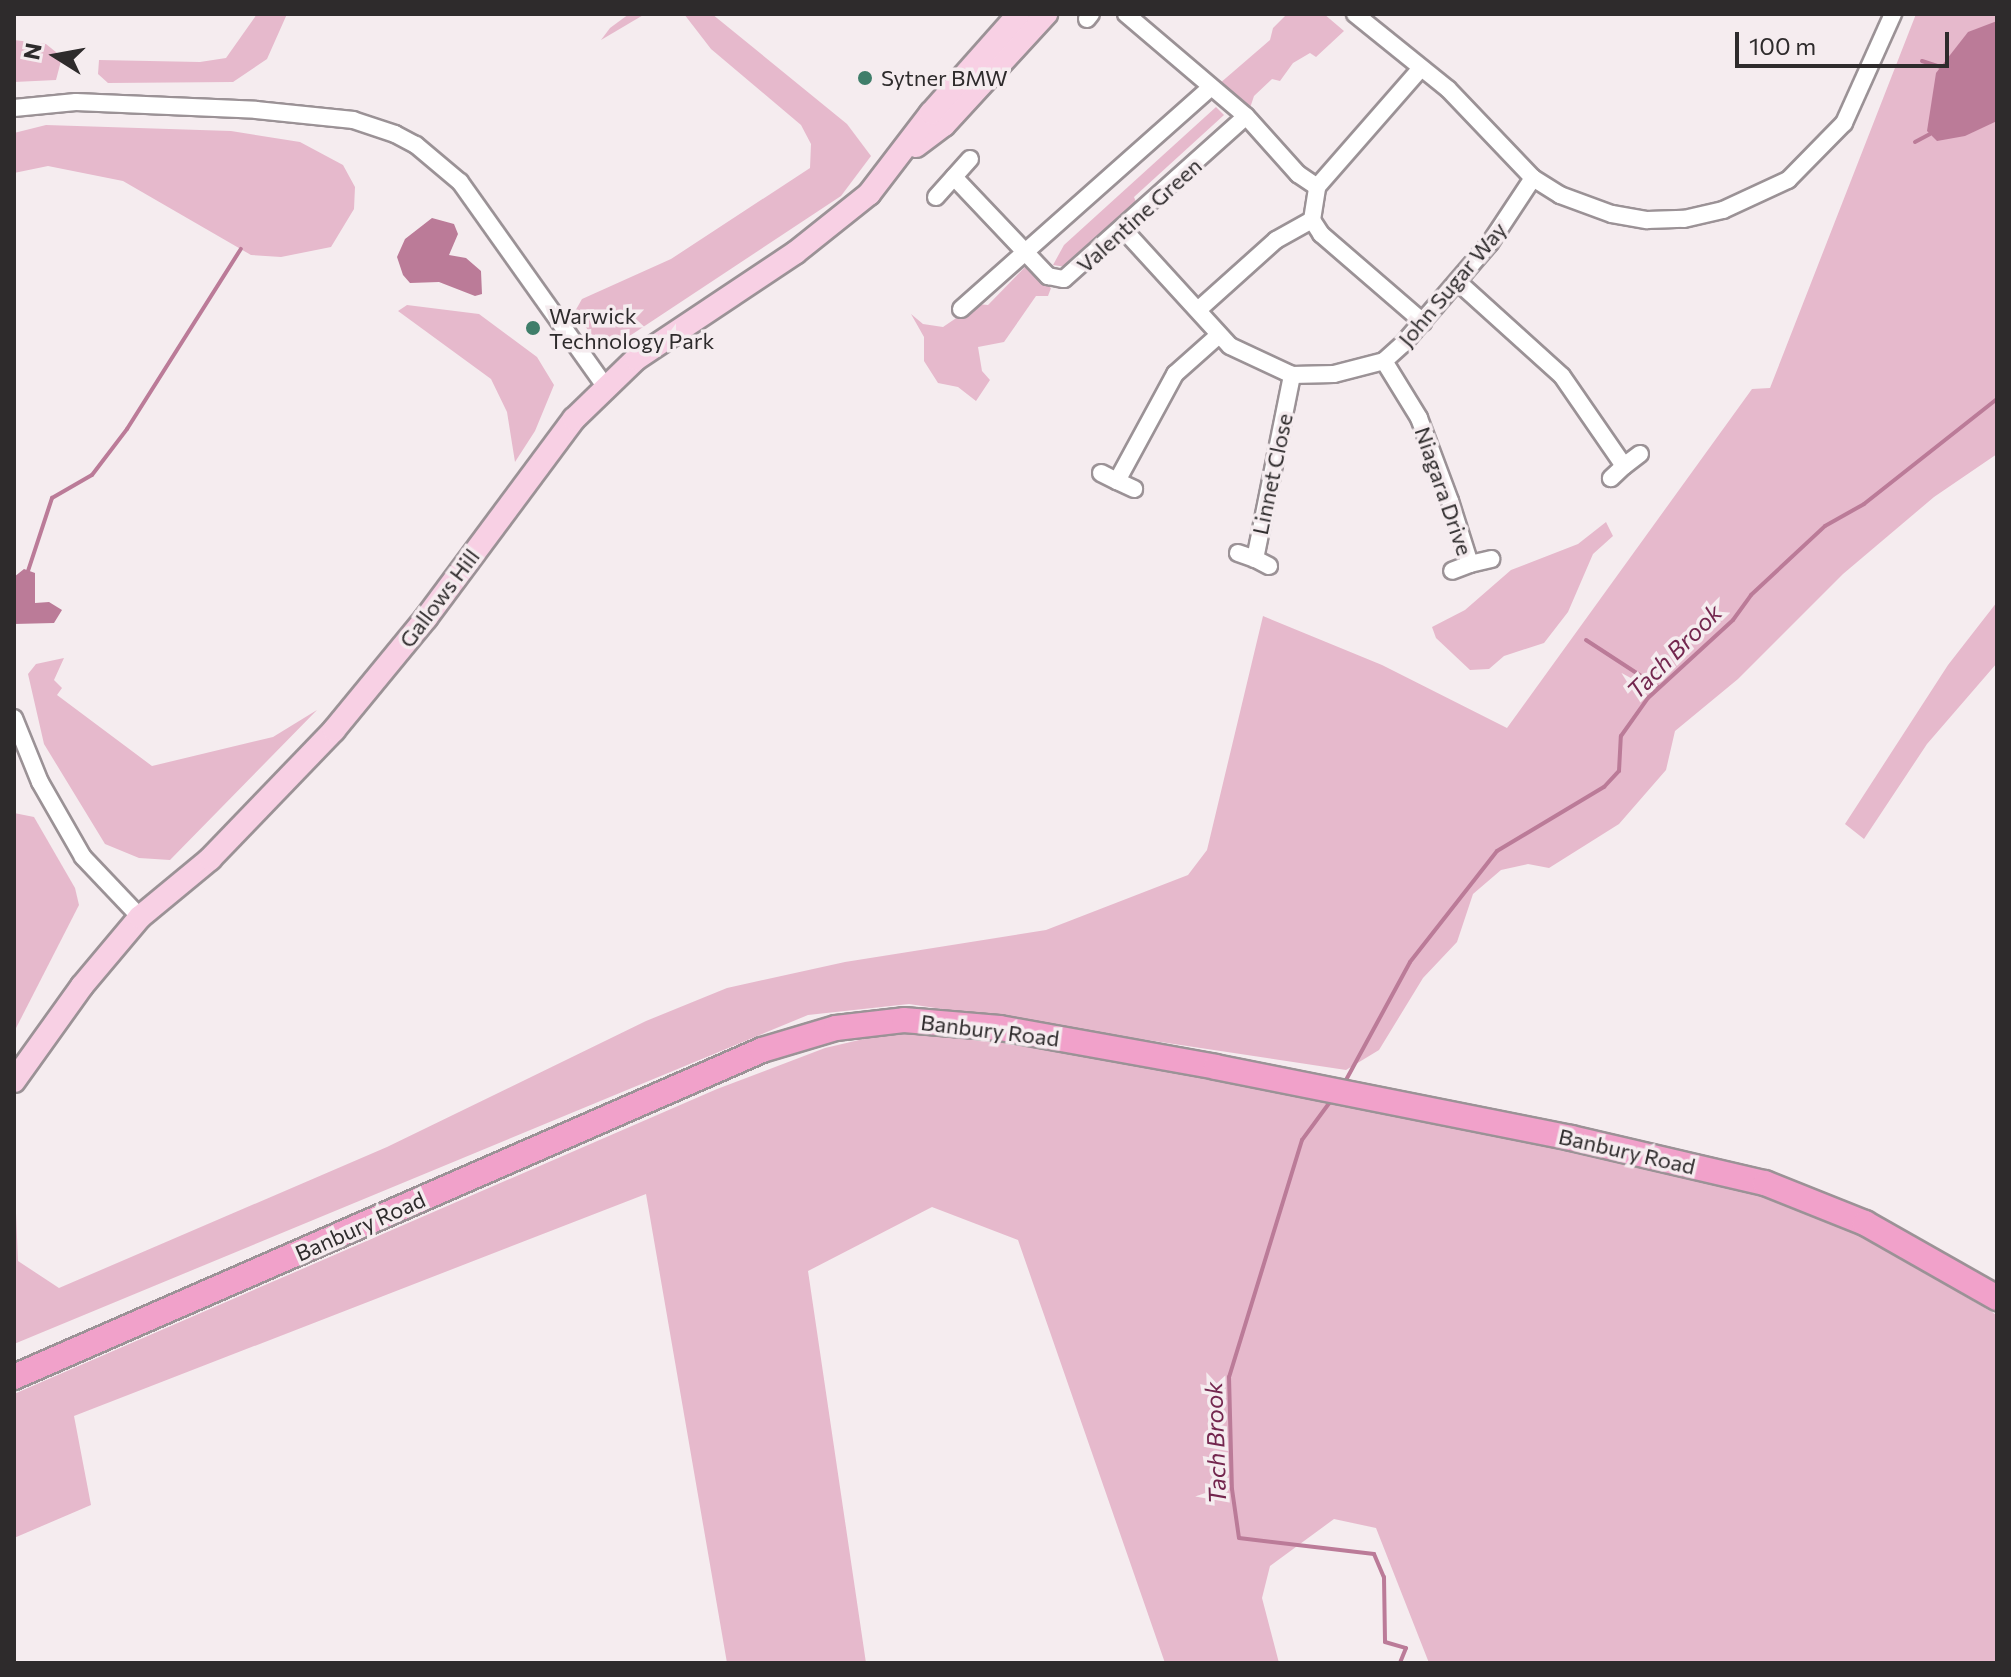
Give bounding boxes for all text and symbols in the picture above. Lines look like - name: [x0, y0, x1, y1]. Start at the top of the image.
- north arrow: [16, 16, 96, 96]
- scale bar: [1739, 16, 1953, 66]
- text: 100 m: [1749, 31, 1816, 60]
- text: N: [17, 41, 47, 62]
- place label: Sytner BMW: [881, 65, 1008, 91]
- marker: Sytner BMW: [856, 69, 874, 87]
- street label: Valentine Green: [1071, 152, 1207, 278]
- street label: John Sugar Way: [1392, 216, 1512, 352]
- place label: Warwick Technology Park: [549, 302, 715, 354]
- marker: Warwick Technology Park: [524, 319, 542, 337]
- street label: Linnet Close: [1246, 411, 1298, 537]
- street label: Niagara Drive: [1410, 423, 1478, 559]
- street label: Gallows Hill: [393, 543, 485, 653]
- water label: Tach Brook: [1621, 598, 1727, 704]
- street label: Banbury Road: [919, 1008, 1061, 1052]
- street label: Banbury Road: [1556, 1122, 1698, 1180]
- street label: Banbury Road: [291, 1186, 429, 1266]
- water label: Tach Brook: [1198, 1381, 1232, 1505]

